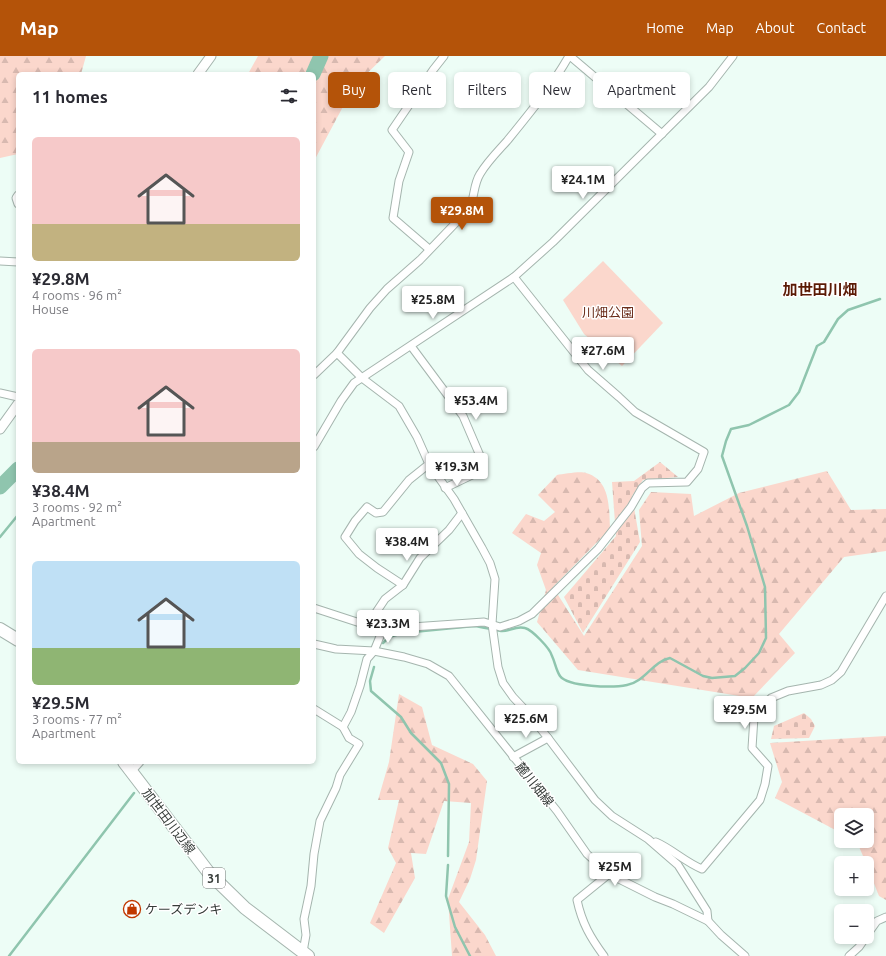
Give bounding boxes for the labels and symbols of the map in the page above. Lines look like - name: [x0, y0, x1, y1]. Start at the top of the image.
- pin: ¥24.1M: [550, 166, 616, 200]
- pin: ¥29.8M: [429, 197, 495, 231]
- district label: 加世田川畑: [782, 281, 858, 298]
- pin: ¥25.8M: [400, 286, 466, 320]
- park label: 川畑公園: [582, 305, 634, 319]
- pin: ¥27.6M: [570, 337, 636, 371]
- pin: ¥53.4M: [443, 387, 509, 421]
- pin: ¥19.3M: [424, 453, 490, 487]
- pin: ¥38.4M: [374, 528, 440, 562]
- pin: ¥23.3M: [355, 610, 421, 644]
- pin: ¥29.5M: [712, 696, 778, 730]
- pin: ¥25.6M: [493, 705, 559, 739]
- street label: 麓川畑線: [513, 759, 557, 809]
- street label: 加世田川辺線: [140, 786, 198, 856]
- pin: ¥25M: [591, 853, 639, 887]
- road number: 31: [203, 868, 225, 888]
- shop icon: ケーズデンキ: [122, 899, 142, 919]
- place label: ケーズデンキ: [145, 902, 222, 916]

